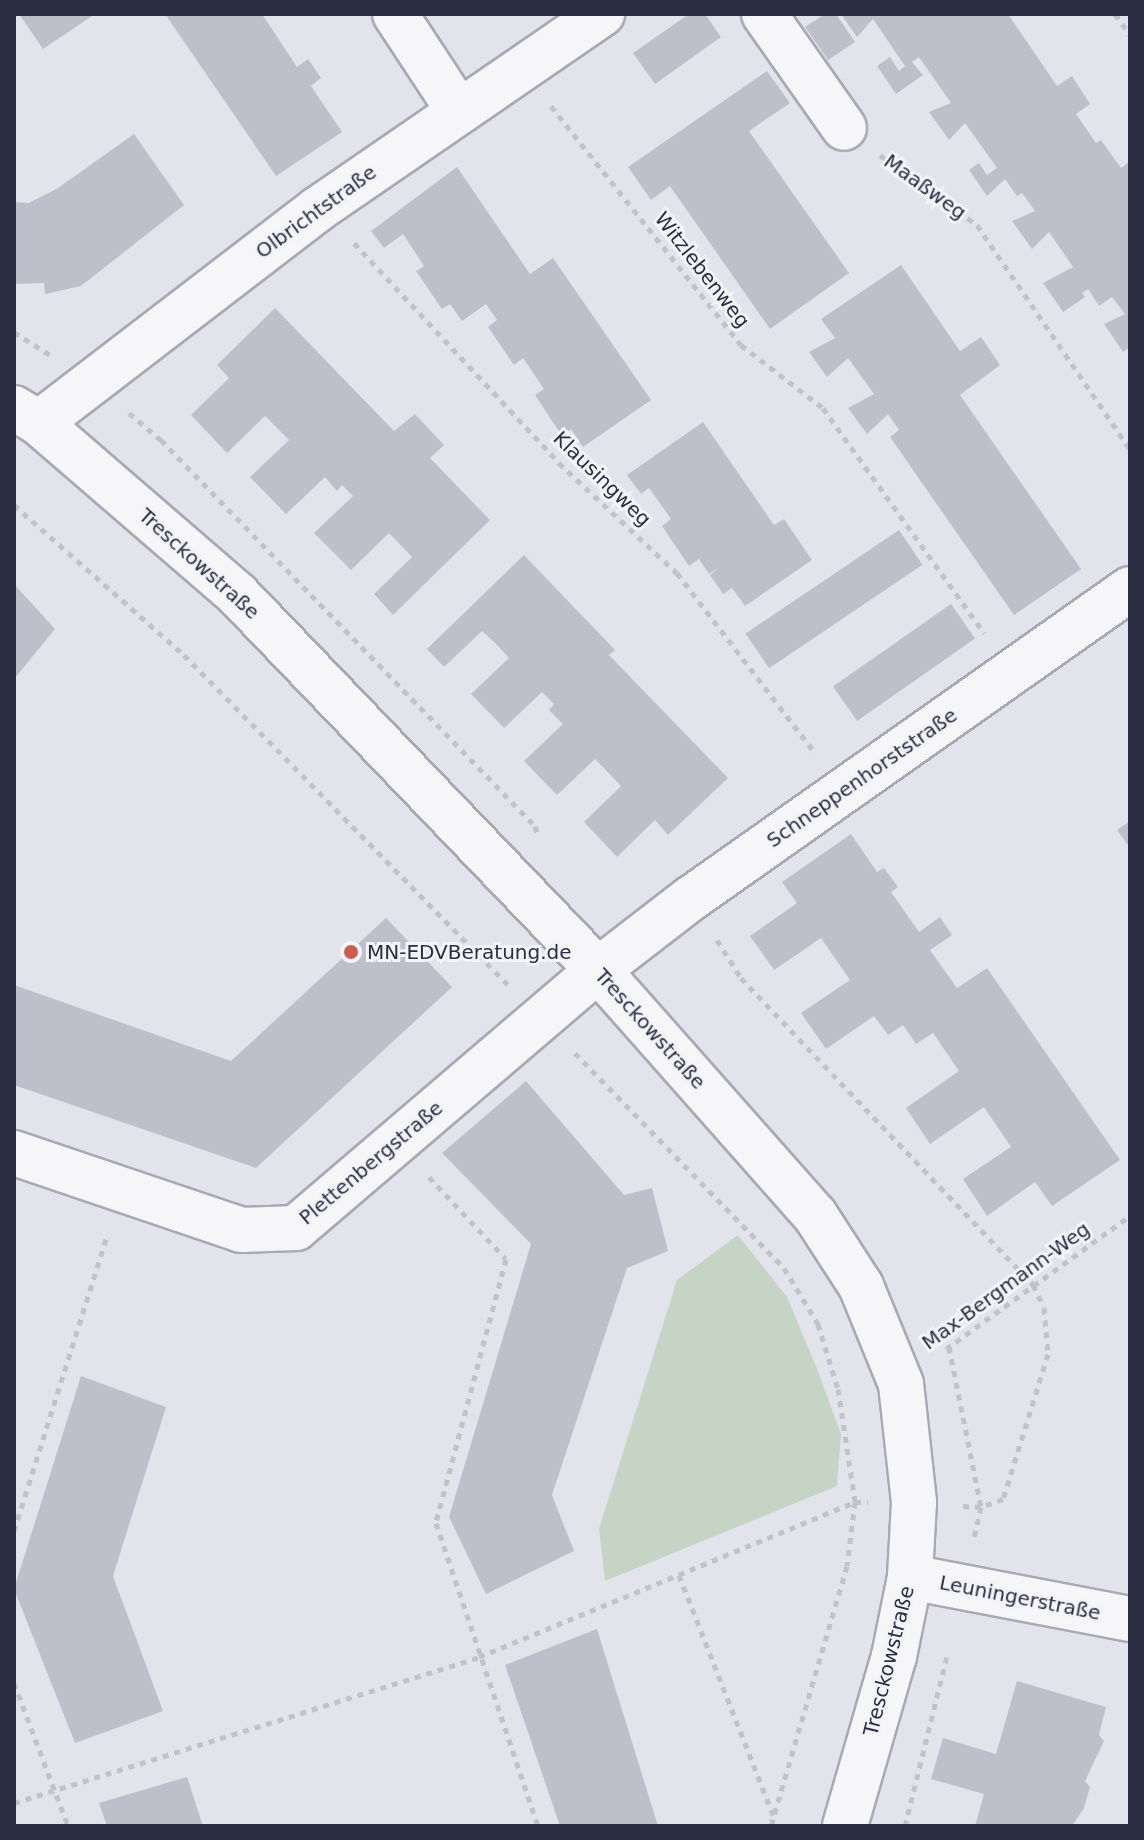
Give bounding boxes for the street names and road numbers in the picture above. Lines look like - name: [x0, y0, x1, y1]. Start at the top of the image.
- street label: Maaßweg: [879, 149, 971, 225]
- street label: Olbrichtstraße: [251, 160, 381, 264]
- street label: Witzlebenweg: [649, 207, 755, 333]
- street label: Klausingweg: [548, 426, 656, 532]
- street label: Tresckowstraße: [134, 504, 264, 624]
- street label: Schneppenhorststraße: [762, 703, 962, 853]
- street label: Tresckowstraße: [590, 964, 710, 1094]
- street label: Plettenbergstraße: [294, 1096, 448, 1230]
- street label: Max-Bergmann-Weg: [917, 1217, 1095, 1355]
- street label: Leuningerstraße: [937, 1571, 1103, 1625]
- street label: Tresckowstraße: [859, 1583, 919, 1739]

